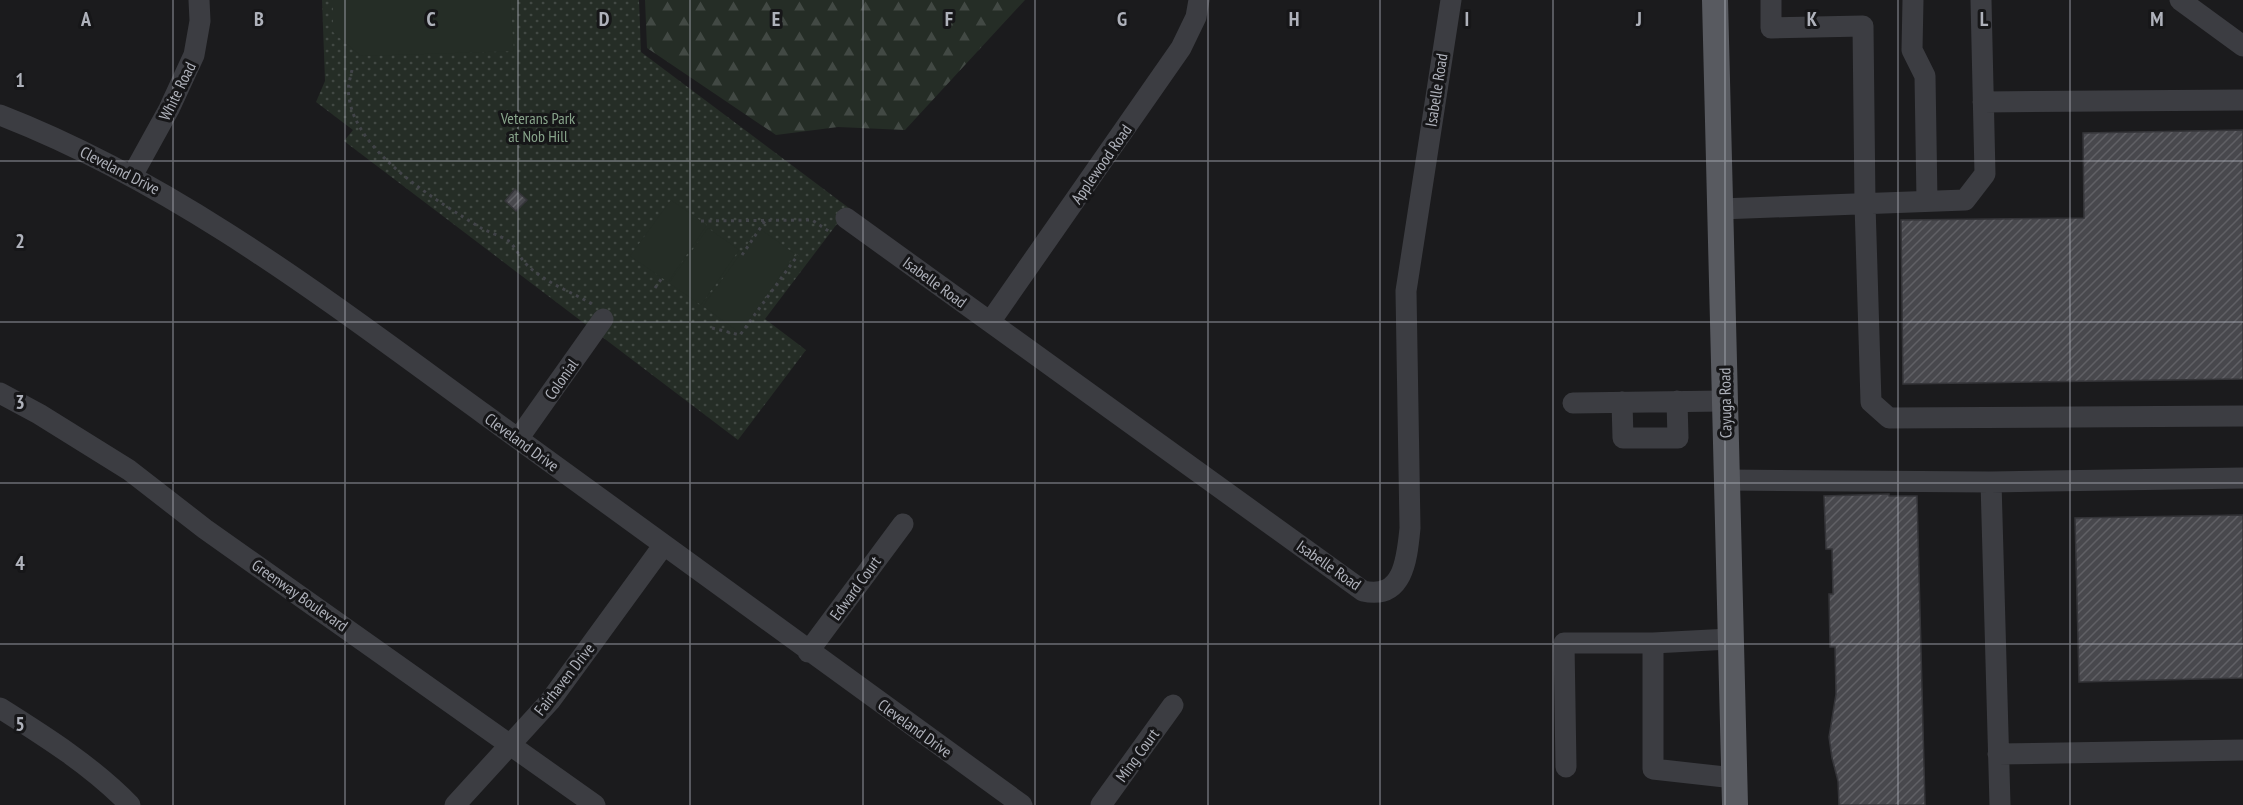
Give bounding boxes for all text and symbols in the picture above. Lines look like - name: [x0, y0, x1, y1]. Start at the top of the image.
- text: A: [80, 6, 92, 32]
- text: B: [254, 6, 264, 32]
- text: C: [426, 6, 436, 32]
- text: D: [599, 6, 610, 32]
- text: E: [772, 6, 780, 32]
- text: F: [945, 6, 953, 32]
- text: G: [1117, 6, 1127, 32]
- text: H: [1289, 6, 1299, 32]
- text: I: [1465, 6, 1469, 32]
- text: J: [1635, 6, 1642, 32]
- text: K: [1807, 6, 1818, 32]
- text: L: [1980, 6, 1989, 32]
- text: M: [2150, 6, 2164, 32]
- street label: Isabelle Road: [1420, 52, 1452, 128]
- street label: White Road: [154, 58, 200, 124]
- text: 1: [15, 67, 25, 93]
- park label: Veterans Park at Nob Hill: [500, 108, 576, 146]
- street label: Applewood Road: [1066, 120, 1136, 208]
- street label: Cleveland Drive: [77, 141, 163, 199]
- text: 2: [15, 228, 25, 254]
- street label: Isabelle Road: [899, 252, 971, 312]
- street label: Colonial: [540, 355, 582, 403]
- street label: Cayuga Road: [1714, 368, 1736, 438]
- text: 3: [15, 389, 25, 415]
- street label: Cleveland Drive: [481, 408, 563, 476]
- street label: Isabelle Road: [1293, 536, 1365, 594]
- text: 4: [15, 550, 25, 576]
- street label: Edward Court: [825, 552, 885, 624]
- street label: Greenway Boulevard: [248, 555, 352, 636]
- street label: Fairhaven Drive: [529, 639, 599, 719]
- street label: Cleveland Drive: [874, 694, 956, 762]
- text: 5: [15, 711, 25, 737]
- street label: Ming Court: [1111, 724, 1163, 786]

